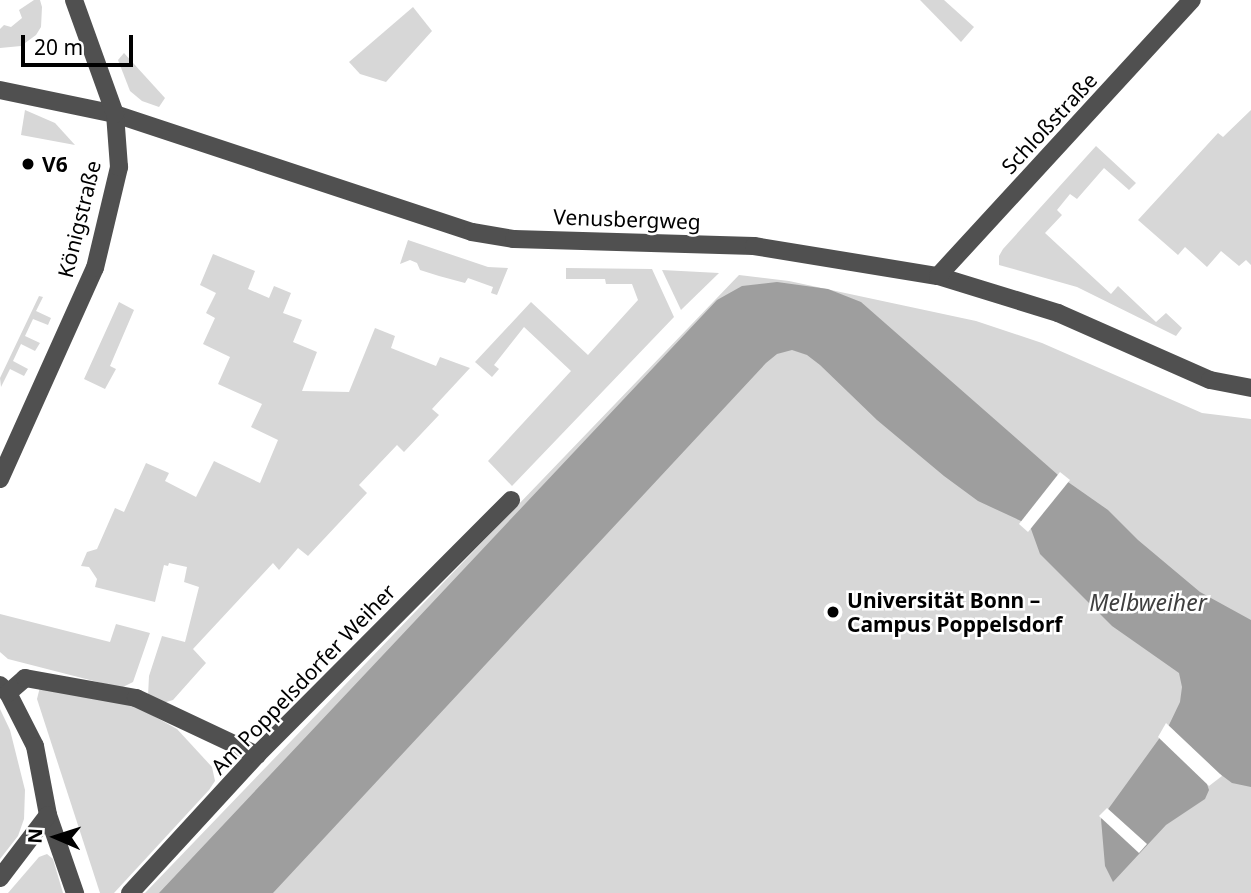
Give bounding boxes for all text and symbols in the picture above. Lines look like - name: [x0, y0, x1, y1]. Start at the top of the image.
- scale bar: [24, 21, 136, 65]
- text: 20 m: [34, 33, 83, 61]
- street label: Schloßstraße: [996, 67, 1102, 179]
- place label: V6: [42, 151, 68, 177]
- marker: V6: [20, 156, 36, 172]
- street label: Königstraße: [52, 158, 106, 280]
- street label: Venusbergweg: [553, 204, 701, 234]
- street label: Am Poppelsdorfer Weiher: [206, 579, 400, 779]
- place label: Universität Bonn – Campus Poppelsdorf: [847, 587, 1062, 637]
- water label: Melbweiher: [1089, 588, 1207, 616]
- marker: Universität Bonn – Campus Poppelsdorf: [825, 604, 841, 620]
- north arrow: [21, 802, 91, 872]
- text: N: [22, 828, 48, 844]

